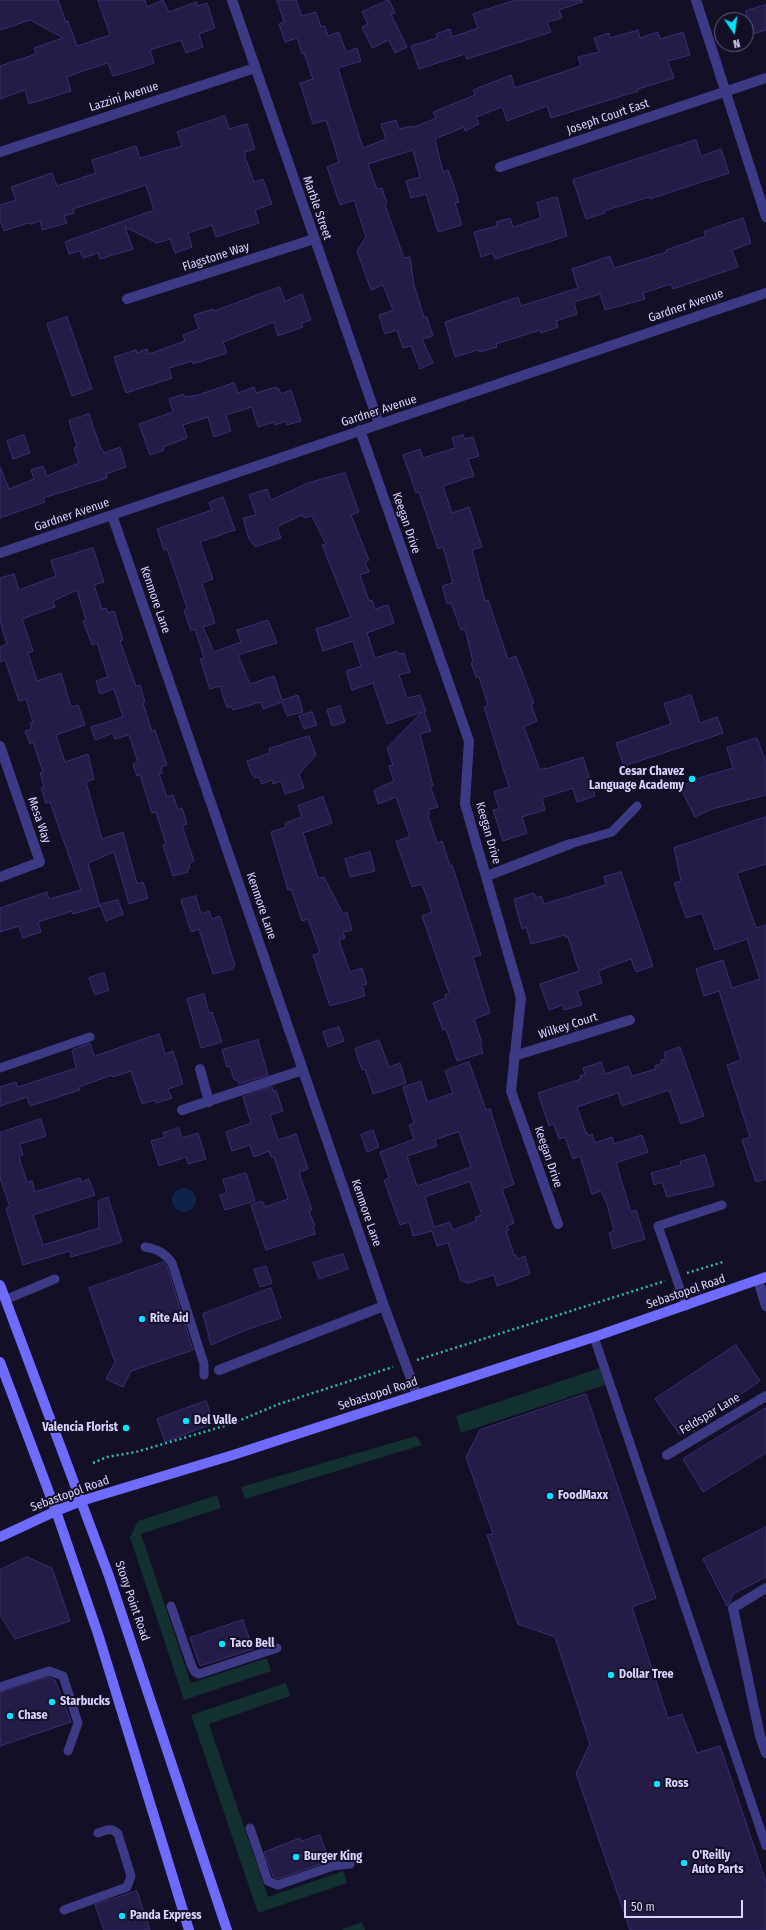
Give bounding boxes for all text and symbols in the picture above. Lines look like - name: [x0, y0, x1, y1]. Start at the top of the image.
- north arrow: [714, 12, 754, 52]
- text: N: [732, 36, 741, 50]
- street label: Lazzini Avenue: [88, 79, 160, 115]
- street label: Joseph Court East: [565, 96, 651, 138]
- street label: Marble Street: [299, 174, 335, 242]
- street label: Flagstone Way: [181, 239, 251, 275]
- street label: Gardner Avenue: [647, 286, 725, 326]
- street label: Gardner Avenue: [340, 392, 418, 430]
- street label: Keegan Drive: [389, 490, 423, 556]
- street label: Gardner Avenue: [33, 495, 111, 535]
- street label: Kenmore Lane: [137, 565, 173, 635]
- place label: Cesar Chavez Language Academy: [589, 765, 684, 793]
- marker: Cesar Chavez Language Academy: [687, 774, 697, 784]
- street label: Mesa Way: [24, 795, 54, 845]
- street label: Keegan Drive: [472, 800, 504, 866]
- street label: Kenmore Lane: [243, 871, 279, 941]
- street label: Wilkey Court: [537, 1010, 599, 1042]
- street label: Keegan Drive: [531, 1124, 565, 1190]
- street label: Kenmore Lane: [348, 1178, 384, 1248]
- street label: Sebastopol Road: [645, 1272, 727, 1312]
- place label: Rite Aid: [150, 1312, 189, 1326]
- marker: Rite Aid: [137, 1314, 147, 1324]
- street label: Sebastopol Road: [336, 1374, 420, 1414]
- street label: Feldspar Lane: [677, 1390, 743, 1438]
- place label: Del Valle: [194, 1414, 237, 1428]
- marker: Del Valle: [181, 1416, 191, 1426]
- place label: Valencia Florist: [42, 1421, 118, 1435]
- marker: Valencia Florist: [121, 1423, 131, 1433]
- street label: Sebastopol Road: [29, 1473, 111, 1515]
- place label: FoodMaxx: [558, 1489, 608, 1503]
- marker: FoodMaxx: [545, 1491, 555, 1501]
- street label: Stony Point Road: [112, 1559, 152, 1643]
- place label: Taco Bell: [230, 1637, 274, 1651]
- marker: Taco Bell: [217, 1639, 227, 1649]
- place label: Dollar Tree: [619, 1668, 674, 1682]
- marker: Dollar Tree: [606, 1670, 616, 1680]
- place label: Starbucks: [60, 1695, 110, 1709]
- marker: Starbucks: [47, 1697, 57, 1707]
- place label: Chase: [18, 1709, 48, 1723]
- marker: Chase: [5, 1711, 15, 1721]
- place label: Ross: [665, 1777, 688, 1791]
- marker: Ross: [652, 1779, 662, 1789]
- place label: O'Reilly Auto Parts: [692, 1849, 743, 1877]
- place label: Burger King: [304, 1850, 362, 1864]
- marker: Burger King: [291, 1852, 301, 1862]
- marker: O'Reilly Auto Parts: [679, 1858, 689, 1868]
- scale bar: [626, 1892, 745, 1918]
- text: 50 m: [631, 1900, 655, 1914]
- place label: Panda Express: [130, 1909, 202, 1923]
- marker: Panda Express: [117, 1911, 127, 1921]

